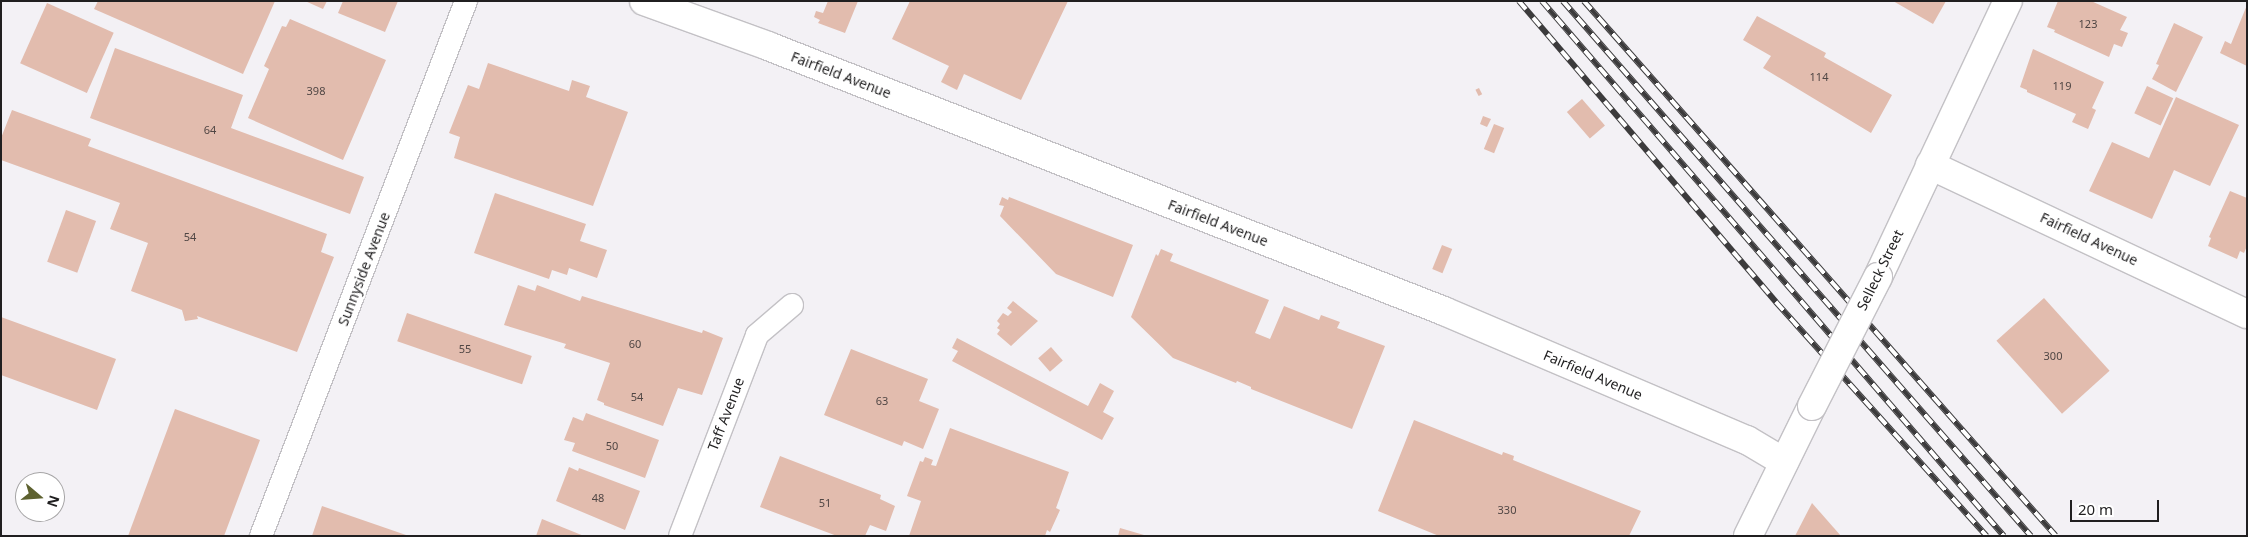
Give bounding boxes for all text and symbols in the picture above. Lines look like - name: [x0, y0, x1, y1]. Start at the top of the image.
- house number: 123: [2079, 17, 2097, 31]
- street label: Fairfield Avenue: [789, 48, 893, 102]
- house number: 114: [1810, 70, 1828, 84]
- house number: 119: [2053, 79, 2071, 93]
- house number: 398: [307, 84, 325, 98]
- house number: 64: [204, 123, 216, 137]
- street label: Fairfield Avenue: [1166, 196, 1270, 250]
- street label: Fairfield Avenue: [2037, 209, 2141, 269]
- street label: Sunnyside Avenue: [335, 210, 393, 328]
- street label: Selleck Street: [1853, 227, 1907, 313]
- house number: 54: [184, 230, 196, 244]
- house number: 60: [629, 337, 641, 351]
- house number: 55: [459, 342, 471, 356]
- street label: Fairfield Avenue: [1541, 347, 1645, 403]
- house number: 300: [2044, 349, 2062, 363]
- street label: Taff Avenue: [704, 375, 748, 453]
- house number: 54: [631, 390, 643, 404]
- house number: 63: [876, 394, 888, 408]
- house number: 50: [606, 439, 618, 453]
- north arrow: [15, 472, 65, 522]
- scale bar: [2073, 490, 2162, 522]
- house number: 48: [592, 491, 604, 505]
- text: N: [43, 493, 65, 510]
- house number: 51: [819, 496, 831, 510]
- text: 20 m: [2078, 499, 2113, 519]
- house number: 330: [1498, 503, 1516, 517]

